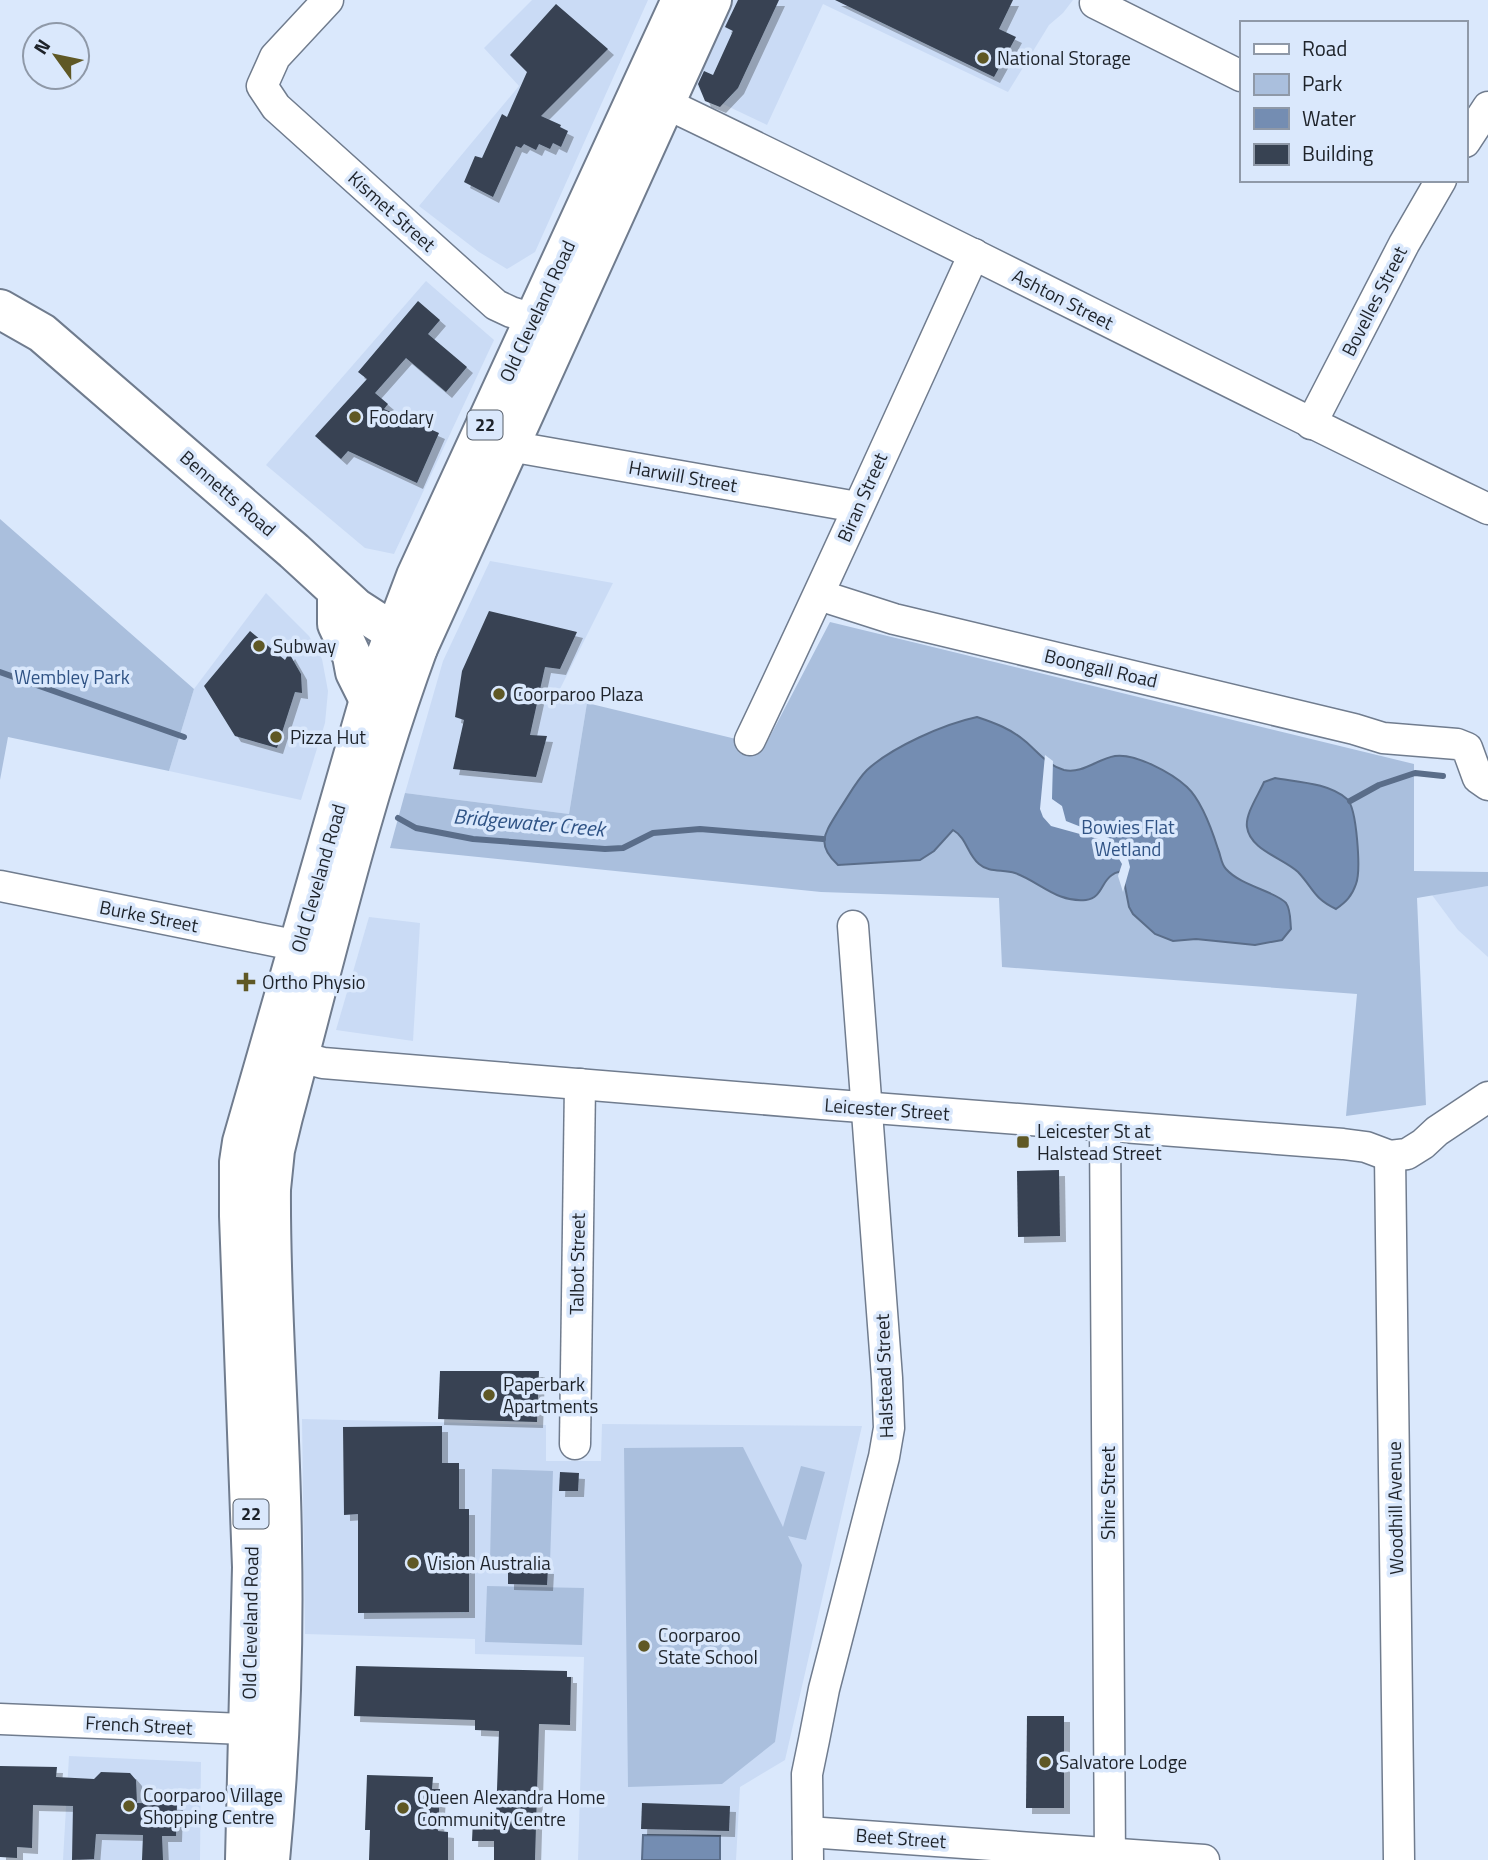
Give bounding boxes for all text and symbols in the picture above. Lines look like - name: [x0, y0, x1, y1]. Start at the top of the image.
- north arrow: [21, 21, 91, 91]
- legend: [1240, 21, 1467, 182]
- text: Road: [1302, 32, 1347, 64]
- text: N: [26, 33, 57, 60]
- place label: National Storage: [997, 43, 1131, 72]
- marker: National Storage: [975, 50, 991, 66]
- text: Park: [1302, 67, 1342, 99]
- text: Water: [1302, 102, 1356, 134]
- text: Building: [1302, 137, 1374, 169]
- street label: Kismet Street: [342, 163, 443, 258]
- street label: Old Cleveland Road: [491, 235, 582, 386]
- street label: Bovelles Street: [1333, 240, 1414, 361]
- street label: Ashton Street: [1007, 261, 1119, 337]
- place label: Foodary: [369, 402, 434, 431]
- marker: Foodary: [347, 409, 363, 425]
- road number: 22: [468, 410, 503, 440]
- street label: Bennetts Road: [174, 443, 283, 543]
- street label: Biran Street: [829, 447, 894, 546]
- street label: Harwill Street: [627, 452, 740, 499]
- place label: Subway: [273, 631, 336, 660]
- marker: Subway: [251, 638, 267, 654]
- street label: Boongall Road: [1042, 640, 1161, 695]
- park label: Wembley Park: [14, 662, 130, 691]
- place label: Coorparoo Plaza: [513, 679, 644, 708]
- marker: Coorparoo Plaza: [491, 686, 507, 702]
- place label: Pizza Hut: [290, 722, 366, 751]
- marker: Pizza Hut: [268, 729, 284, 745]
- water label: Bridgewater Creek: [452, 799, 609, 845]
- street label: Old Cleveland Road: [282, 800, 353, 956]
- park label: Bowies Flat Wetland: [1081, 812, 1175, 863]
- street label: Burke Street: [97, 892, 201, 939]
- place label: Ortho Physio: [262, 967, 366, 996]
- marker: Ortho Physio: [236, 972, 256, 992]
- street label: Leicester Street: [823, 1090, 951, 1127]
- place label: Leicester St at Halstead Street: [1037, 1116, 1162, 1167]
- marker: Leicester St at Halstead Street: [1015, 1134, 1031, 1150]
- street label: Talbot Street: [561, 1212, 592, 1315]
- street label: Halstead Street: [867, 1313, 900, 1439]
- place label: Paperbark Apartments: [503, 1369, 598, 1420]
- marker: Paperbark Apartments: [481, 1387, 497, 1403]
- street label: Woodhill Avenue: [1379, 1441, 1410, 1575]
- street label: Shire Street: [1093, 1446, 1122, 1540]
- road number: 22: [233, 1499, 268, 1528]
- street label: Old Cleveland Road: [234, 1546, 265, 1700]
- place label: Vision Australia: [427, 1548, 551, 1577]
- marker: Vision Australia: [405, 1555, 421, 1571]
- place label: Coorparoo State School: [658, 1620, 758, 1671]
- marker: Coorparoo State School: [636, 1638, 652, 1654]
- street label: French Street: [85, 1707, 194, 1742]
- place label: Salvatore Lodge: [1059, 1747, 1187, 1776]
- marker: Salvatore Lodge: [1037, 1754, 1053, 1770]
- place label: Coorparoo Village Shopping Centre: [143, 1780, 283, 1831]
- place label: Queen Alexandra Home Community Centre: [417, 1782, 605, 1833]
- marker: Coorparoo Village Shopping Centre: [121, 1798, 137, 1814]
- marker: Queen Alexandra Home Community Centre: [395, 1800, 411, 1816]
- street label: Beet Street: [855, 1820, 948, 1855]

